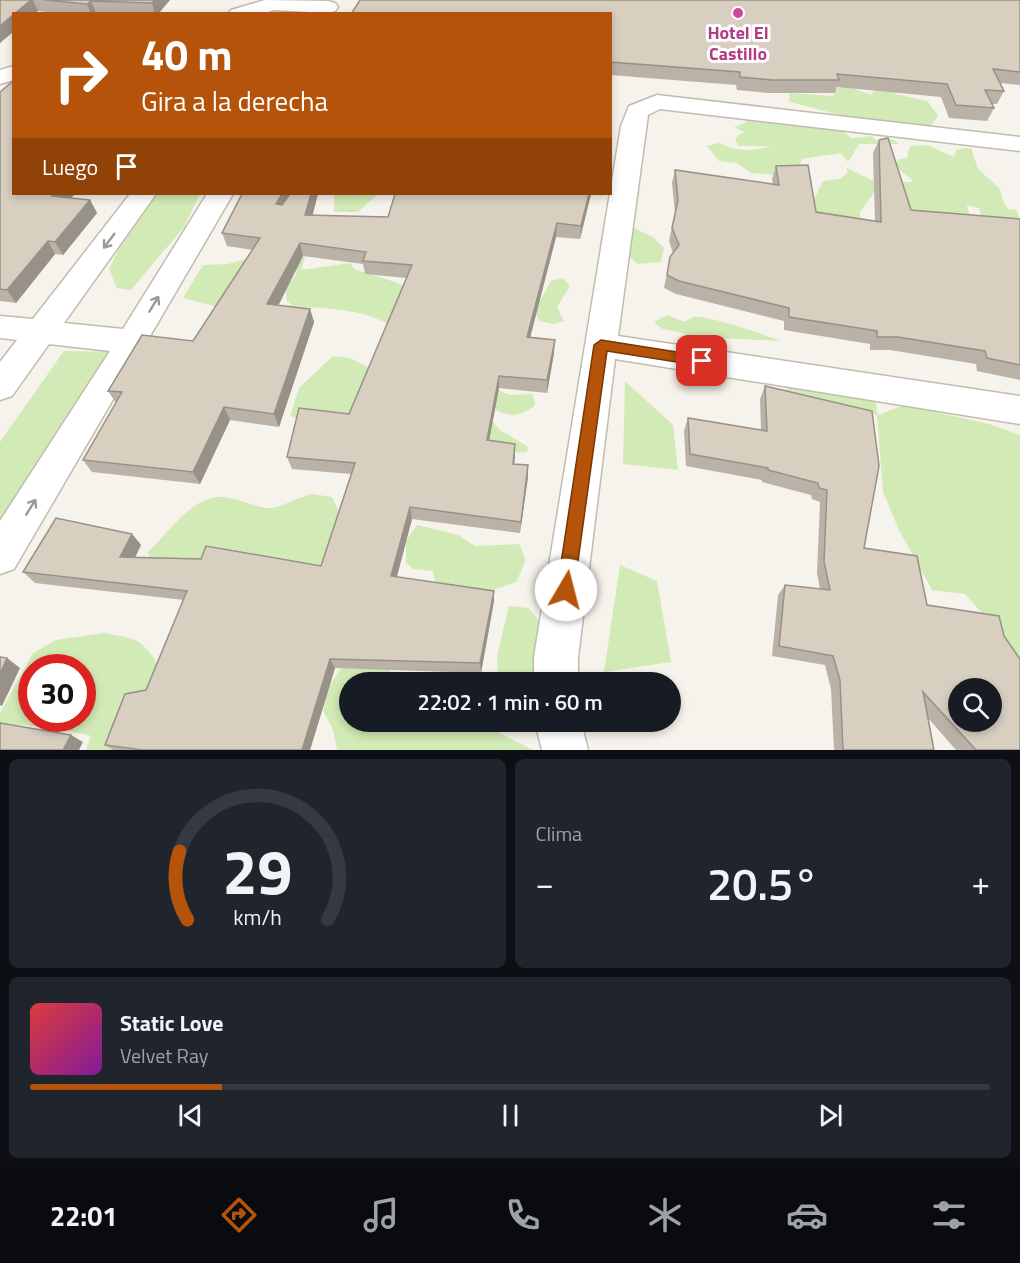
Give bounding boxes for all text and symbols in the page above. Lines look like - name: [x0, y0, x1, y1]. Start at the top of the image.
- marker: Hotel El Castillo: [731, 6, 745, 20]
- place label: Hotel El Castillo: [707, 19, 769, 67]
- text: 40 m: [141, 22, 233, 86]
- icon: right: [42, 36, 120, 114]
- text: Gira a la derecha: [141, 80, 328, 121]
- text: Luego: [42, 150, 98, 184]
- icon: arrive: [110, 150, 143, 183]
- one-way arrow: [102, 232, 115, 248]
- one-way arrow: [149, 296, 161, 313]
- pin: [676, 335, 727, 386]
- icon: arrive: [685, 344, 718, 377]
- one-way arrow: [25, 499, 37, 516]
- position arrow: [534, 558, 598, 622]
- speed limit sign: 30: [18, 654, 96, 732]
- map controls: [948, 678, 1002, 732]
- button: search: [948, 678, 1002, 732]
- text: 22:02 · 1 min · 60 m: [417, 685, 603, 719]
- text: Clima: [536, 818, 582, 849]
- text: 29: [222, 823, 292, 918]
- text: 20.5°: [707, 849, 819, 917]
- text: −: [536, 858, 554, 908]
- text: +: [972, 858, 990, 908]
- text: km/h: [233, 902, 282, 934]
- text: Static Love: [120, 1006, 223, 1040]
- text: Velvet Ray: [120, 1040, 209, 1071]
- icon: previous: [174, 1099, 207, 1132]
- icon: pause: [494, 1099, 527, 1132]
- icon: next: [814, 1099, 847, 1132]
- icon: directions: [218, 1194, 260, 1236]
- icon: music: [360, 1194, 402, 1236]
- icon: phone: [502, 1194, 544, 1236]
- icon: climate: [644, 1194, 686, 1236]
- icon: car: [786, 1194, 828, 1236]
- icon: filters: [928, 1194, 970, 1236]
- text: 22:01: [50, 1195, 117, 1236]

